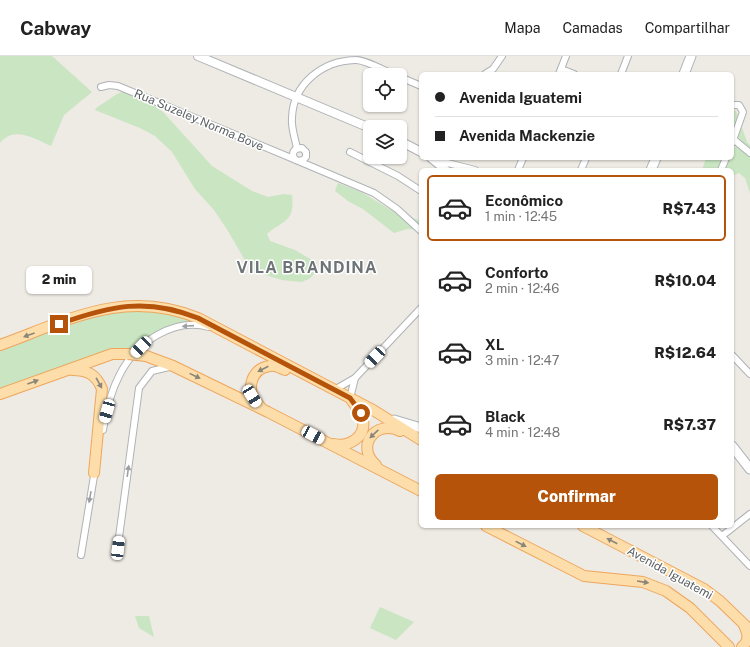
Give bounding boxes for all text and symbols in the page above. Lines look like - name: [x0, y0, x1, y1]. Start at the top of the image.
- text: Cabway: [20, 17, 91, 39]
- text: Mapa: [504, 20, 540, 36]
- text: Camadas: [562, 20, 623, 36]
- text: Compartilhar: [645, 20, 730, 36]
- map controls: [363, 68, 407, 164]
- button: locate: [363, 68, 407, 112]
- street label: Rua Suzeley Norma Bove: [132, 86, 266, 154]
- text: Avenida Iguatemi: [459, 89, 582, 106]
- button: layers: [363, 120, 407, 164]
- text: Avenida Mackenzie: [459, 127, 595, 144]
- icon: car: [437, 190, 473, 226]
- text: Econômico: [485, 192, 563, 209]
- text: R$7.43: [663, 200, 716, 217]
- text: 1 min · 12:45: [485, 209, 557, 224]
- district label: VILA BRANDINA: [236, 258, 378, 277]
- icon: car: [437, 262, 473, 298]
- text: Conforto: [485, 264, 548, 281]
- callout: 2 min: [26, 266, 92, 294]
- text: 2 min: [42, 272, 76, 287]
- text: R$10.04: [654, 272, 716, 289]
- text: 2 min · 12:46: [485, 281, 559, 296]
- route end: [50, 315, 68, 333]
- one-way arrow: [182, 322, 194, 329]
- one-way arrow: [22, 332, 34, 338]
- car: [128, 334, 154, 360]
- icon: car: [437, 334, 473, 370]
- text: XL: [485, 336, 504, 353]
- car: [362, 344, 388, 370]
- text: R$12.64: [654, 344, 716, 361]
- text: 3 min · 12:47: [485, 353, 559, 368]
- one-way arrow: [258, 366, 269, 372]
- one-way arrow: [189, 373, 201, 379]
- one-way arrow: [95, 377, 102, 389]
- one-way arrow: [27, 378, 39, 384]
- car: [241, 383, 263, 409]
- car: [98, 398, 116, 424]
- route start: [352, 404, 370, 422]
- icon: car: [437, 406, 473, 442]
- text: Black: [485, 408, 525, 425]
- text: R$7.37: [663, 416, 716, 433]
- car: [300, 424, 326, 446]
- text: 4 min · 12:48: [485, 425, 560, 440]
- one-way arrow: [369, 430, 379, 439]
- one-way arrow: [125, 465, 131, 478]
- button: Confirmar: [435, 474, 718, 520]
- one-way arrow: [87, 491, 93, 503]
- car: [111, 535, 125, 561]
- one-way arrow: [607, 538, 618, 544]
- one-way arrow: [515, 541, 527, 547]
- street label: Avenida Iguatemi: [625, 544, 715, 602]
- one-way arrow: [637, 580, 649, 586]

